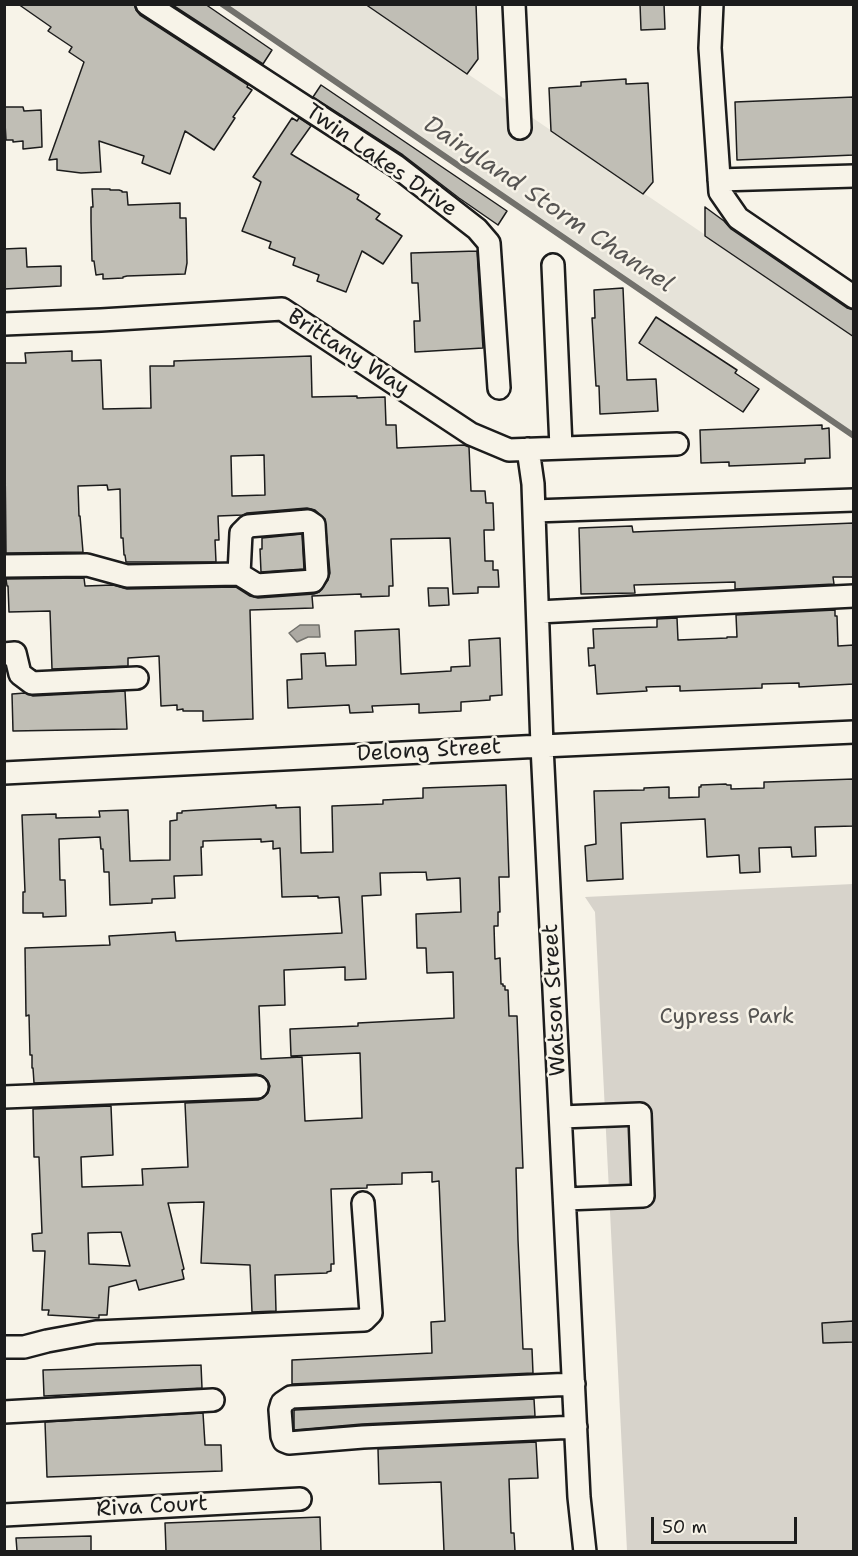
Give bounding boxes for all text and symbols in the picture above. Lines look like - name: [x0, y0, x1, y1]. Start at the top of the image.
- street label: Twin Lakes Drive: [300, 99, 462, 223]
- water label: Dairyland Storm Channel: [418, 111, 678, 299]
- street label: Brittany Way: [282, 304, 414, 402]
- street label: Delong Street: [356, 734, 502, 768]
- street label: Watson Street: [538, 923, 572, 1077]
- park label: Cypress Park: [660, 1004, 794, 1030]
- street label: Riva Court: [95, 1491, 209, 1523]
- scale bar: [654, 1505, 800, 1543]
- text: 50 m: [662, 1515, 707, 1539]

